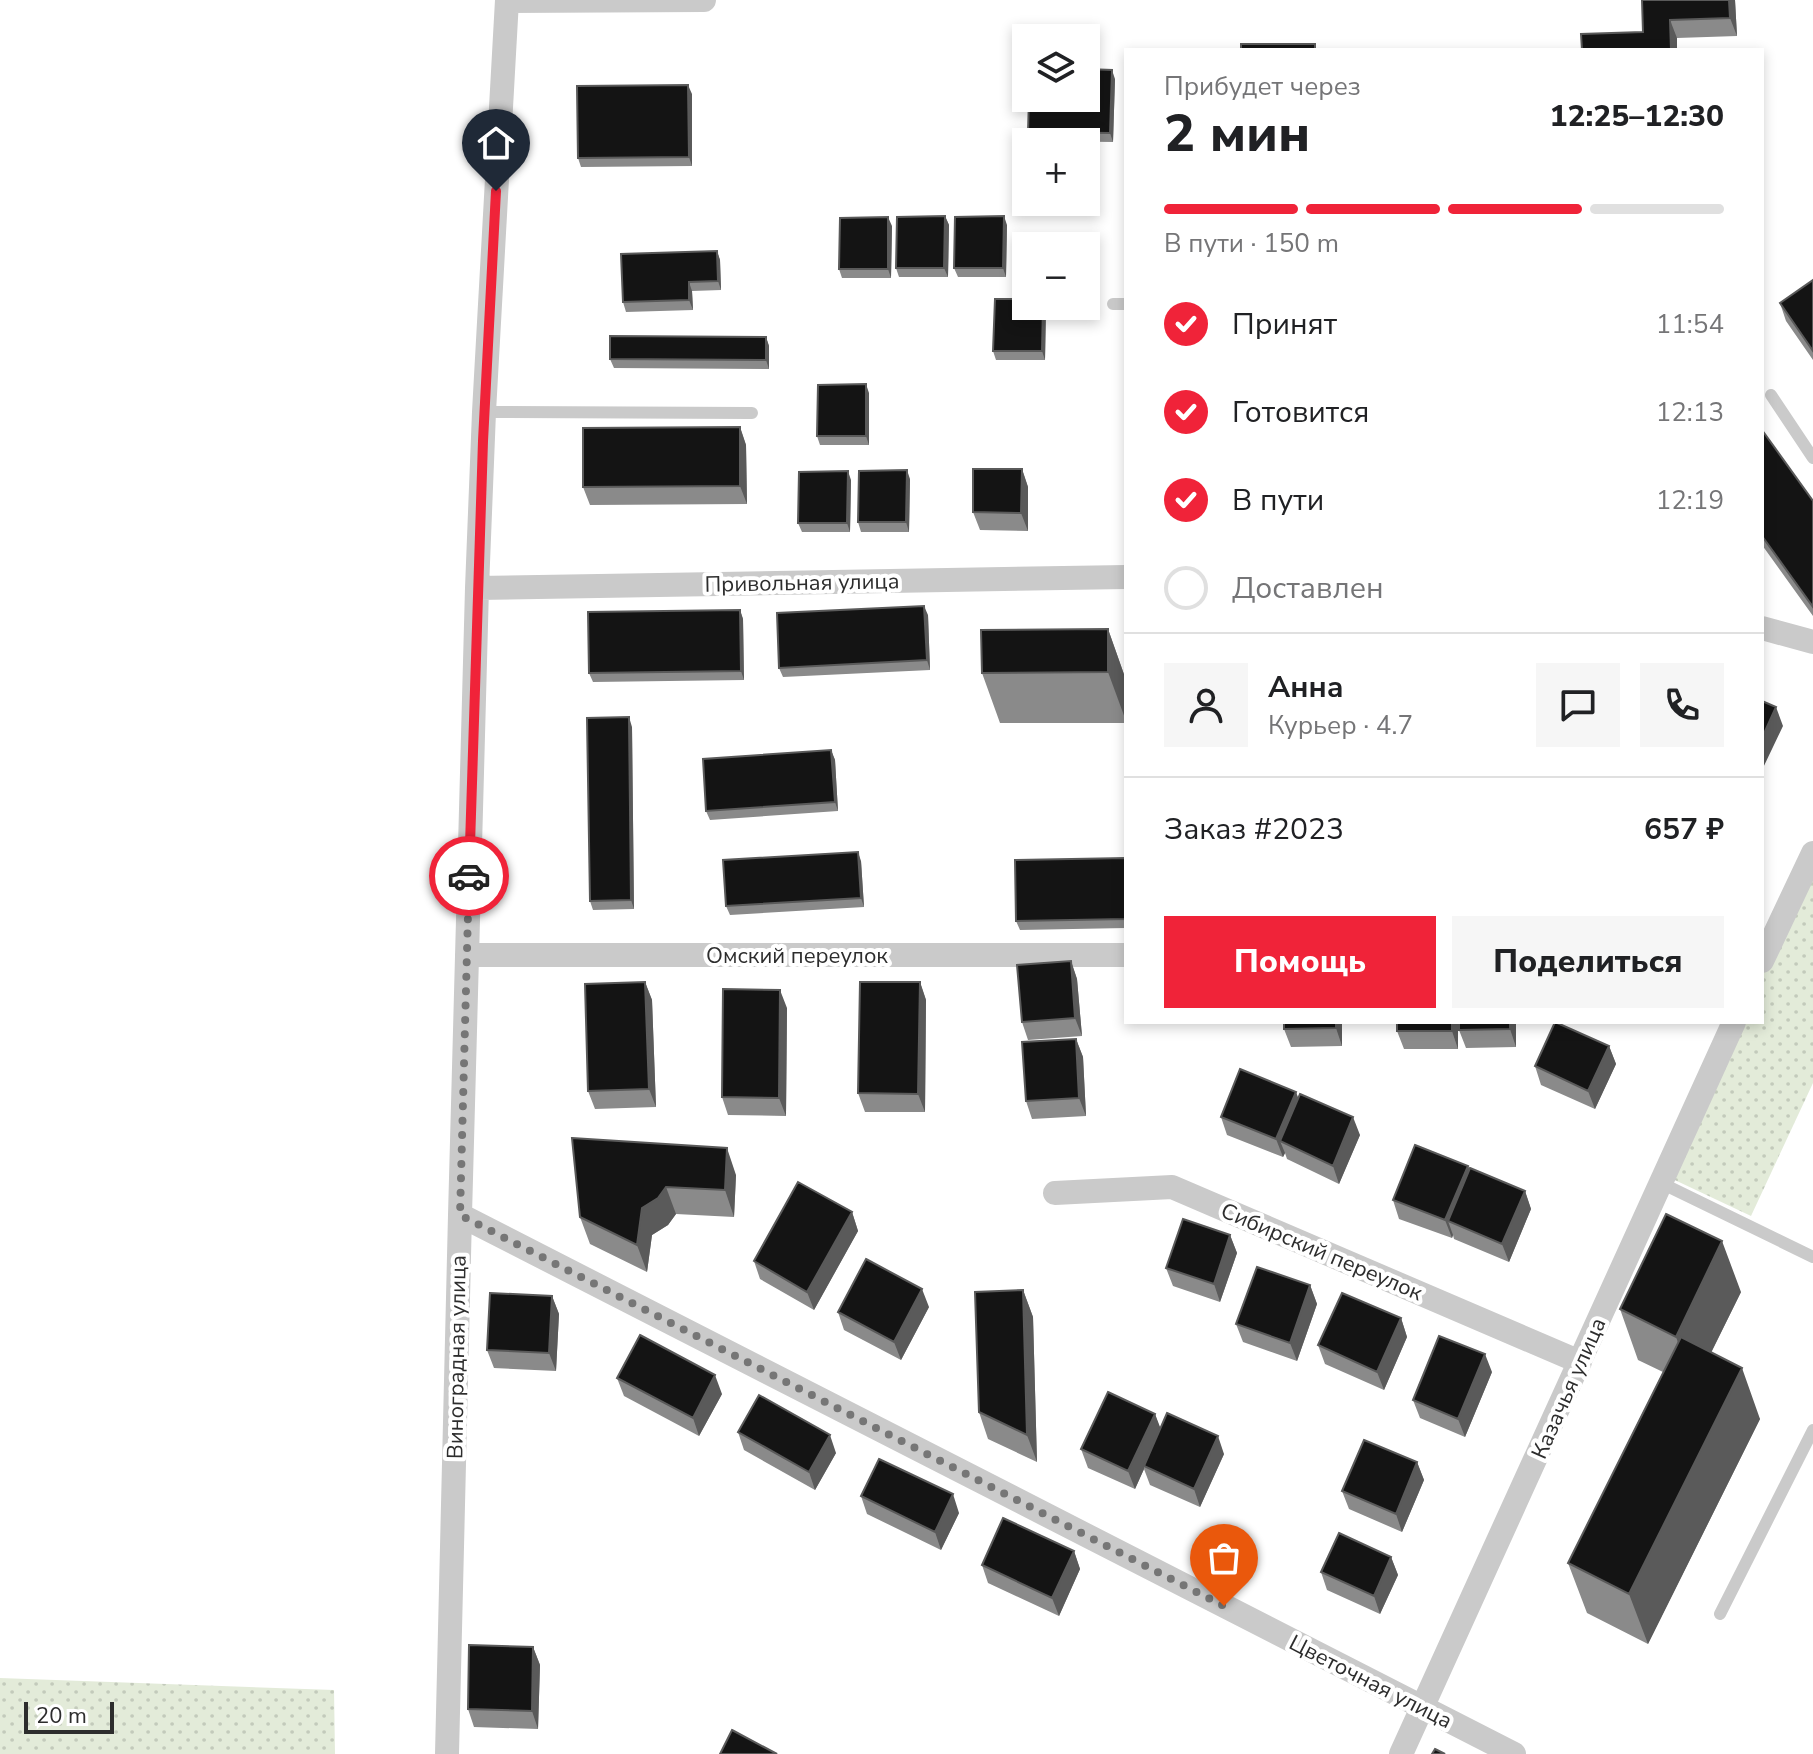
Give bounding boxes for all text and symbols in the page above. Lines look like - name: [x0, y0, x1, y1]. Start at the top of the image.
- map controls: [1012, 24, 1100, 320]
- button: layers: [1012, 24, 1100, 112]
- text: Прибудет через: [1164, 69, 1361, 104]
- text: 12:25–12:30: [1549, 96, 1724, 137]
- text: 2 мин: [1164, 98, 1310, 169]
- pin: [462, 109, 530, 191]
- icon: home: [474, 121, 518, 165]
- button: +: [1012, 128, 1100, 216]
- text: В пути · 150 m: [1164, 226, 1339, 261]
- button: −: [1012, 232, 1100, 320]
- icon: check: [1164, 302, 1208, 346]
- text: Принят: [1232, 304, 1337, 345]
- text: 11:54: [1656, 307, 1724, 342]
- icon: check: [1164, 390, 1208, 434]
- text: Готовится: [1232, 392, 1369, 433]
- text: 12:13: [1656, 395, 1724, 430]
- icon: check: [1164, 478, 1208, 522]
- text: В пути: [1232, 480, 1324, 521]
- text: 12:19: [1656, 483, 1724, 518]
- street label: Привольная улица: [704, 566, 900, 600]
- text: Доставлен: [1232, 568, 1384, 609]
- button: person: [1164, 663, 1248, 747]
- button: chat: [1536, 663, 1620, 747]
- button: phone: [1640, 663, 1724, 747]
- text: Анна: [1268, 667, 1344, 708]
- text: Курьер · 4.7: [1268, 708, 1413, 743]
- text: Заказ #2023: [1164, 809, 1344, 850]
- text: 657 ₽: [1644, 809, 1724, 850]
- courier: [429, 836, 509, 916]
- icon: car: [447, 854, 491, 898]
- button: Помощь: [1164, 916, 1436, 1008]
- button: Поделиться: [1452, 916, 1724, 1008]
- street label: Омский переулок: [706, 941, 888, 971]
- street label: Сибирский переулок: [1216, 1196, 1427, 1308]
- street label: Виноградная улица: [440, 1255, 474, 1459]
- street label: Казачья улица: [1524, 1313, 1613, 1464]
- pin: [1190, 1524, 1258, 1606]
- icon: bag: [1202, 1536, 1246, 1580]
- street label: Цветочная улица: [1284, 1628, 1457, 1736]
- scale bar: [24, 1698, 114, 1734]
- text: 20 m: [36, 1701, 87, 1731]

